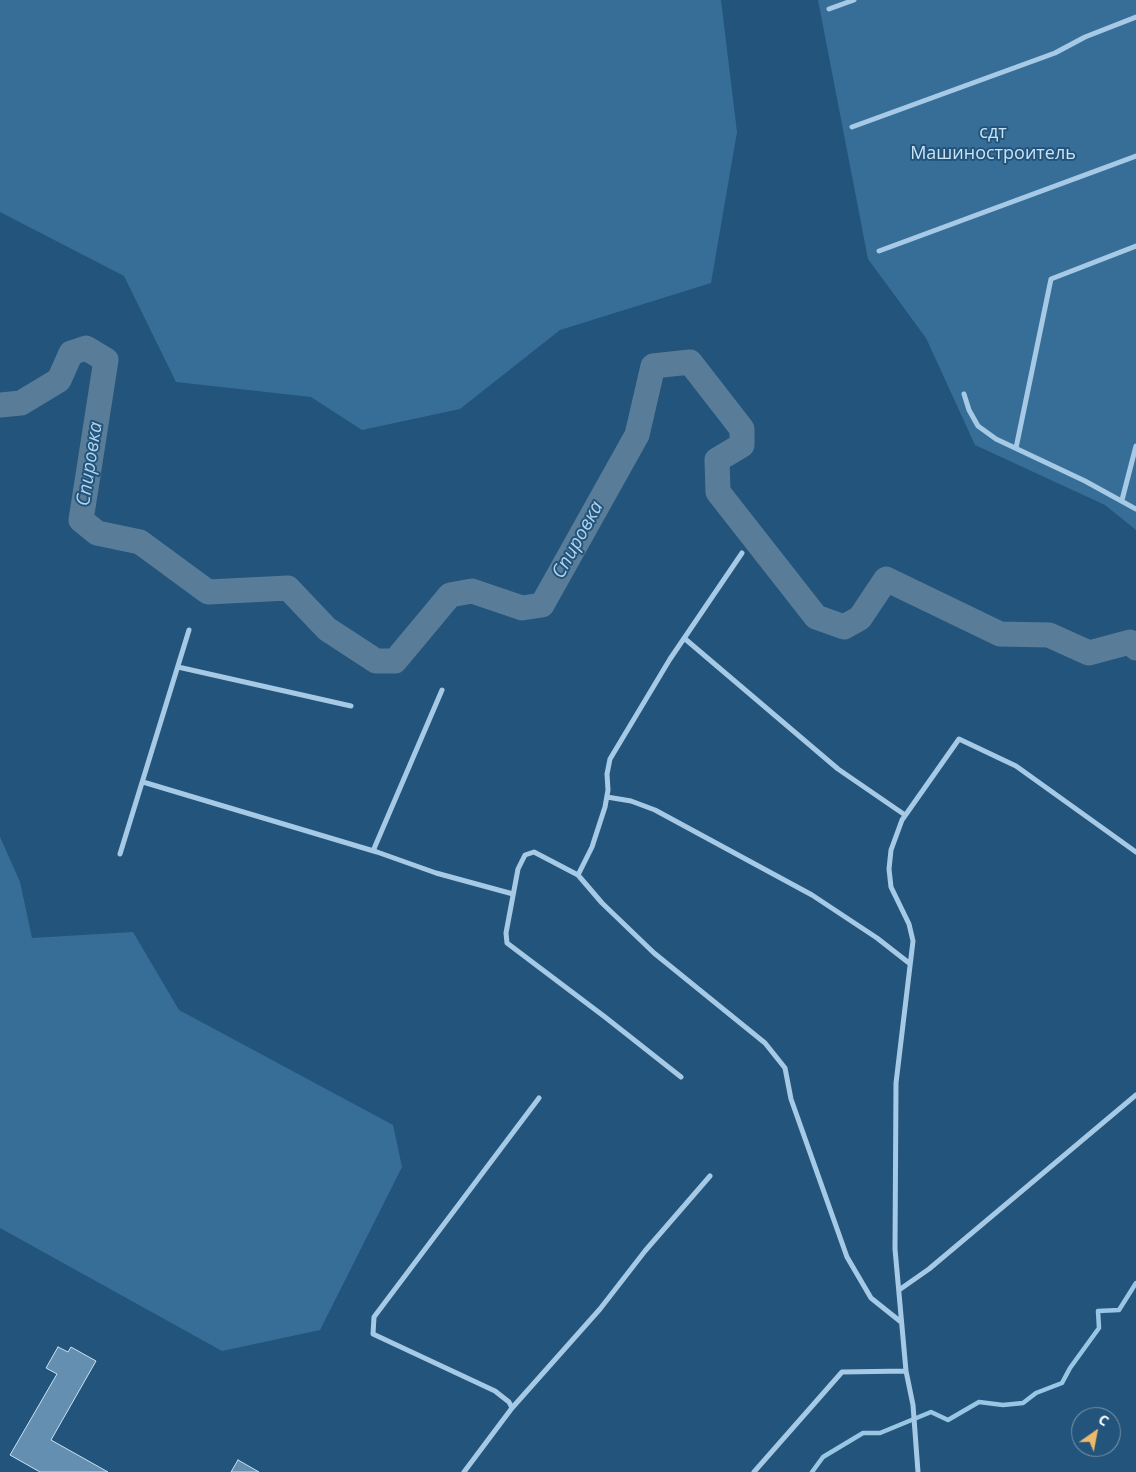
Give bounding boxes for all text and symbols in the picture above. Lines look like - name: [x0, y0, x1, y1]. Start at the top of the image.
- park label: сдт Машиностроитель: [910, 122, 1076, 164]
- water label: Спировка: [72, 420, 108, 508]
- water label: Спировка: [547, 497, 609, 583]
- north arrow: [1071, 1407, 1121, 1457]
- text: С: [1095, 1409, 1113, 1430]

